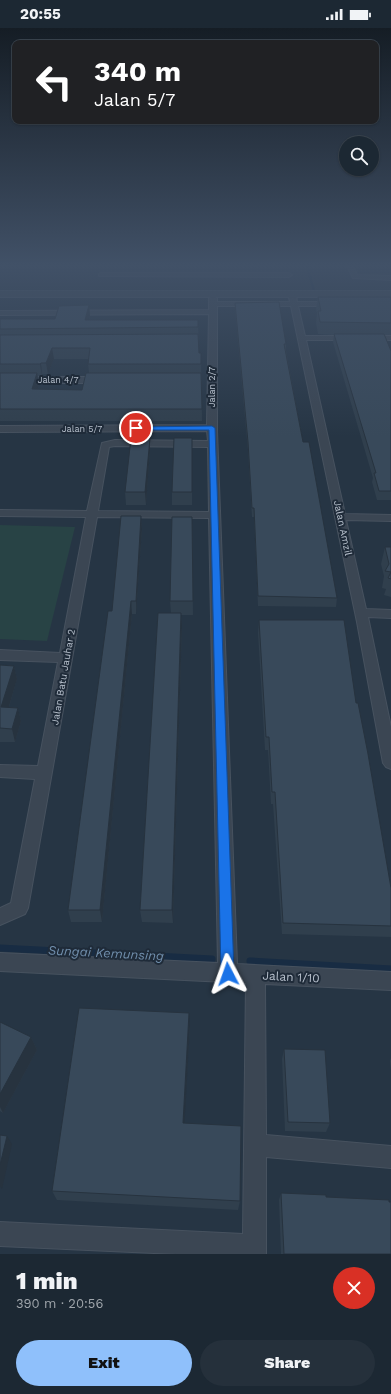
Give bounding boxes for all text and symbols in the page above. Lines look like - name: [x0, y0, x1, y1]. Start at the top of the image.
- text: 20:55: [20, 5, 61, 23]
- text: 340 m: [94, 55, 181, 88]
- icon: left: [28, 56, 80, 108]
- text: Jalan 5/7: [94, 89, 175, 110]
- map controls: [339, 136, 379, 176]
- button: search: [339, 136, 379, 176]
- street label: Jalan 2/7: [207, 367, 217, 407]
- street label: Jalan 4/7: [38, 375, 79, 385]
- pin: [119, 411, 153, 445]
- icon: arrive: [125, 417, 147, 439]
- street label: Jalan 5/7: [62, 424, 102, 434]
- street label: Jalan Amzil: [332, 499, 354, 557]
- street label: Jalan Batu Jauhar 2: [49, 628, 77, 726]
- water label: Sungai Kemunsing: [48, 942, 164, 964]
- position arrow: [207, 953, 249, 995]
- street label: Jalan 1/10: [262, 969, 320, 985]
- text: 1 min: [16, 1267, 78, 1295]
- button: close: [333, 1267, 375, 1309]
- text: 390 m · 20:56: [16, 1296, 103, 1311]
- button: Exit: [16, 1340, 192, 1386]
- button: Share: [200, 1340, 375, 1386]

